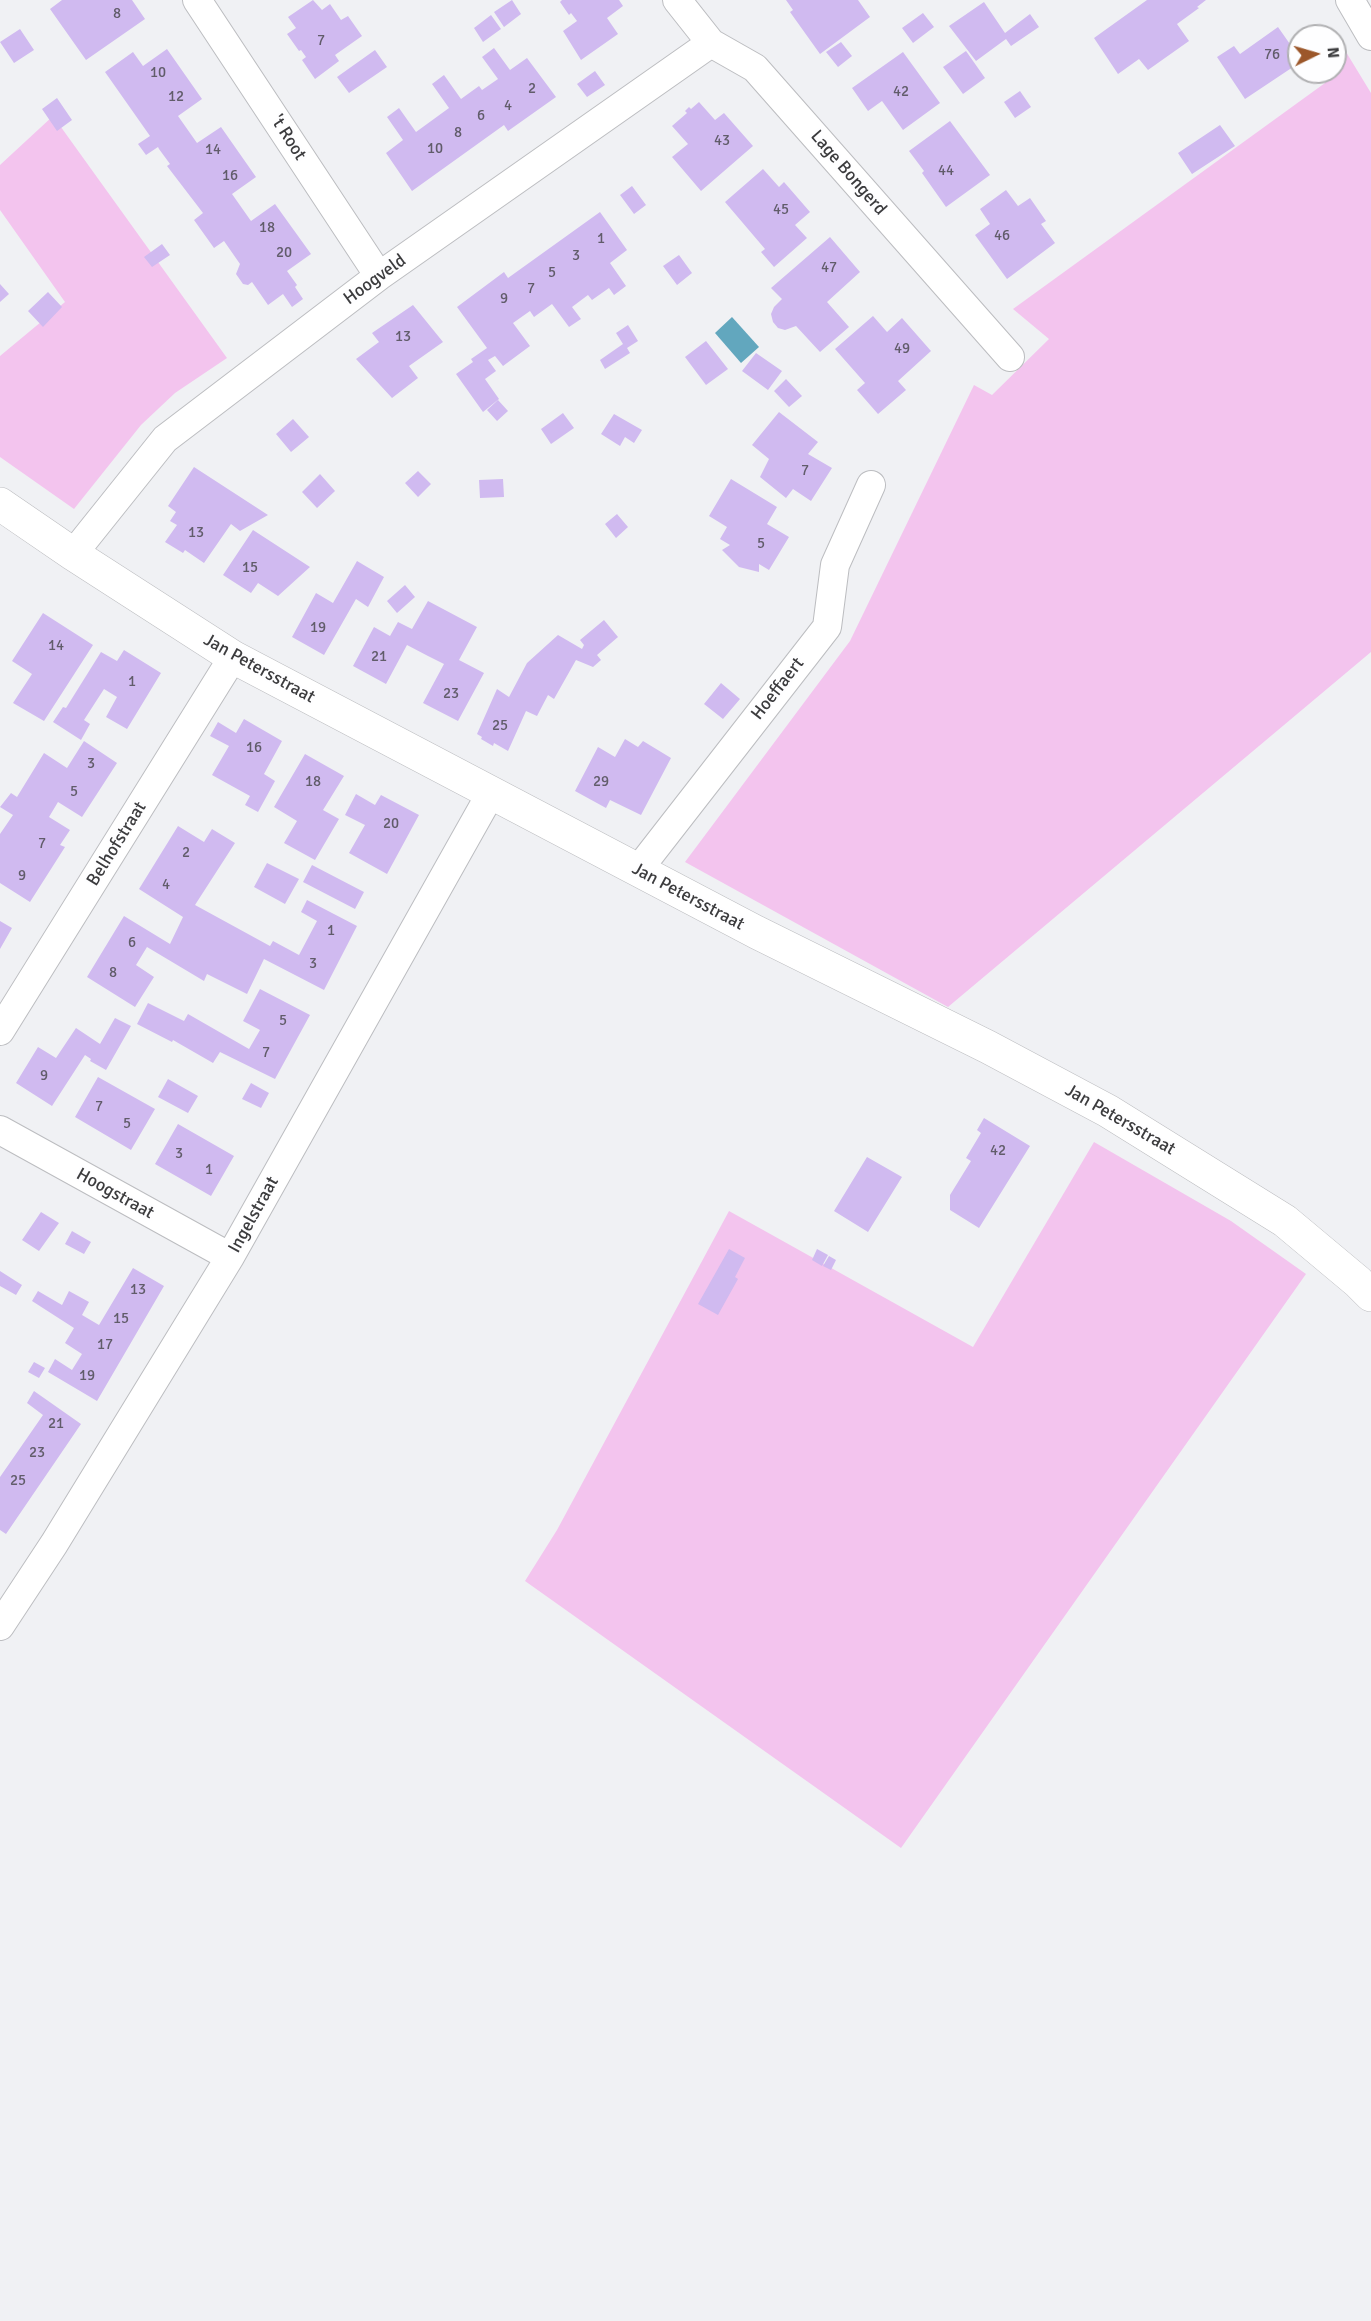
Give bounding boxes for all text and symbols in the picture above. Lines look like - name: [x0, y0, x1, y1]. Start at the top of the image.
- house number: 8: [113, 5, 121, 23]
- north arrow: [1287, 24, 1347, 84]
- house number: 7: [317, 32, 325, 50]
- house number: 76: [1264, 46, 1280, 64]
- text: N: [1322, 46, 1343, 59]
- house number: 10: [150, 64, 166, 82]
- house number: 2: [528, 80, 536, 98]
- house number: 42: [893, 83, 909, 101]
- house number: 12: [168, 88, 184, 106]
- house number: 4: [504, 97, 512, 115]
- house number: 6: [477, 107, 485, 125]
- street label: 't Root: [265, 111, 311, 165]
- house number: 8: [454, 124, 462, 142]
- street label: Lage Bongerd: [805, 126, 891, 220]
- house number: 43: [714, 132, 730, 150]
- house number: 10: [427, 140, 443, 158]
- house number: 14: [205, 141, 221, 159]
- house number: 44: [938, 162, 954, 180]
- house number: 16: [222, 167, 238, 185]
- house number: 45: [773, 201, 789, 219]
- house number: 18: [259, 219, 275, 237]
- house number: 46: [994, 227, 1010, 245]
- house number: 1: [597, 230, 605, 248]
- house number: 20: [276, 244, 292, 262]
- house number: 3: [572, 247, 580, 265]
- street label: Hoogveld: [340, 250, 410, 310]
- house number: 47: [821, 259, 837, 277]
- house number: 5: [548, 264, 556, 282]
- house number: 7: [527, 280, 535, 298]
- house number: 9: [500, 290, 508, 308]
- house number: 13: [395, 328, 411, 346]
- house number: 49: [894, 340, 910, 358]
- house number: 7: [801, 462, 809, 480]
- house number: 13: [188, 524, 204, 542]
- house number: 5: [757, 535, 765, 553]
- house number: 15: [242, 559, 258, 577]
- house number: 19: [310, 619, 326, 637]
- street label: Jan Petersstraat: [200, 630, 318, 708]
- house number: 14: [48, 637, 64, 655]
- house number: 21: [371, 648, 387, 666]
- street label: Hoeffaert: [747, 653, 809, 725]
- house number: 1: [128, 673, 136, 691]
- house number: 23: [443, 685, 459, 703]
- house number: 25: [492, 717, 508, 735]
- house number: 16: [246, 739, 262, 757]
- house number: 3: [87, 755, 95, 773]
- house number: 18: [305, 773, 321, 791]
- house number: 29: [593, 773, 609, 791]
- house number: 5: [70, 783, 78, 801]
- street label: Belhofstraat: [83, 798, 151, 890]
- house number: 20: [383, 815, 399, 833]
- house number: 7: [38, 835, 46, 853]
- house number: 2: [182, 844, 190, 862]
- street label: Jan Petersstraat: [628, 858, 748, 936]
- house number: 9: [18, 867, 26, 885]
- house number: 4: [162, 876, 170, 894]
- house number: 1: [327, 922, 335, 940]
- house number: 6: [128, 934, 136, 952]
- house number: 3: [309, 955, 317, 973]
- house number: 8: [109, 964, 117, 982]
- house number: 5: [279, 1012, 287, 1030]
- house number: 7: [262, 1044, 270, 1062]
- house number: 9: [40, 1067, 48, 1085]
- street label: Jan Petersstraat: [1061, 1080, 1179, 1160]
- house number: 7: [95, 1098, 103, 1116]
- house number: 5: [123, 1115, 131, 1133]
- house number: 42: [990, 1142, 1006, 1160]
- house number: 3: [175, 1145, 183, 1163]
- house number: 1: [205, 1161, 213, 1179]
- street label: Hoogstraat: [72, 1164, 158, 1224]
- street label: Ingelstraat: [224, 1173, 284, 1257]
- house number: 13: [130, 1281, 146, 1299]
- house number: 15: [113, 1310, 129, 1328]
- house number: 17: [97, 1336, 113, 1354]
- house number: 19: [79, 1367, 95, 1385]
- house number: 21: [48, 1415, 64, 1433]
- house number: 23: [29, 1444, 45, 1462]
- house number: 25: [10, 1472, 26, 1490]

